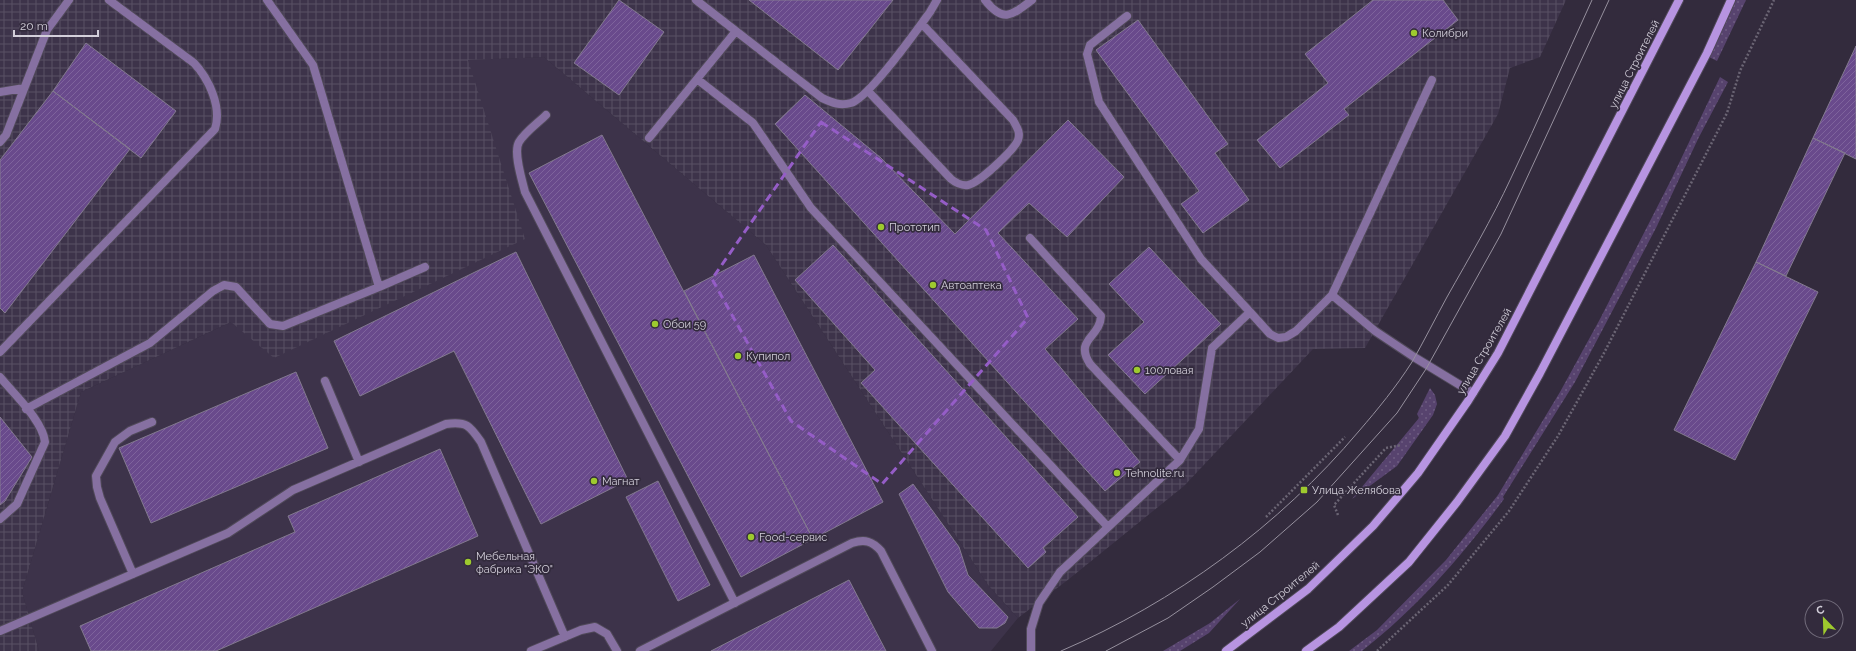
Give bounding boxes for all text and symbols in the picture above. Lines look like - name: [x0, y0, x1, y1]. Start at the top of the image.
- scale bar: [14, 12, 98, 38]
- street label: улица Строителей: [1607, 18, 1662, 111]
- text: 20 m: [20, 19, 48, 33]
- place label: Колибри: [1422, 27, 1468, 40]
- marker: Колибри: [1409, 28, 1419, 38]
- place label: Прототип: [889, 221, 940, 234]
- marker: Прототип: [876, 222, 886, 232]
- place label: Автоаптека: [941, 279, 1002, 292]
- marker: Автоаптека: [928, 280, 938, 290]
- street label: улица Строителей: [1454, 306, 1514, 397]
- place label: Обои 59: [663, 318, 706, 331]
- marker: Обои 59: [650, 319, 660, 329]
- place label: Купипол: [746, 350, 790, 363]
- marker: Купипол: [733, 351, 743, 361]
- place label: 100ловая: [1145, 364, 1194, 377]
- marker: 100ловая: [1132, 365, 1142, 375]
- place label: Tehnolite.ru: [1125, 467, 1184, 480]
- marker: Tehnolite.ru: [1112, 468, 1122, 478]
- place label: Магнат: [602, 475, 640, 488]
- marker: Магнат: [589, 476, 599, 486]
- place label: Улица Желябова: [1312, 484, 1401, 497]
- marker: Улица Желябова: [1299, 485, 1309, 495]
- place label: Food-сервис: [759, 531, 827, 544]
- marker: Food-сервис: [746, 532, 756, 542]
- place label: Мебельная фабрика "ЭКО": [476, 550, 553, 576]
- marker: Мебельная фабрика "ЭКО": [463, 557, 473, 567]
- street label: улица Строителей: [1238, 559, 1322, 630]
- north arrow: [1804, 599, 1844, 639]
- text: С: [1814, 603, 1827, 618]

